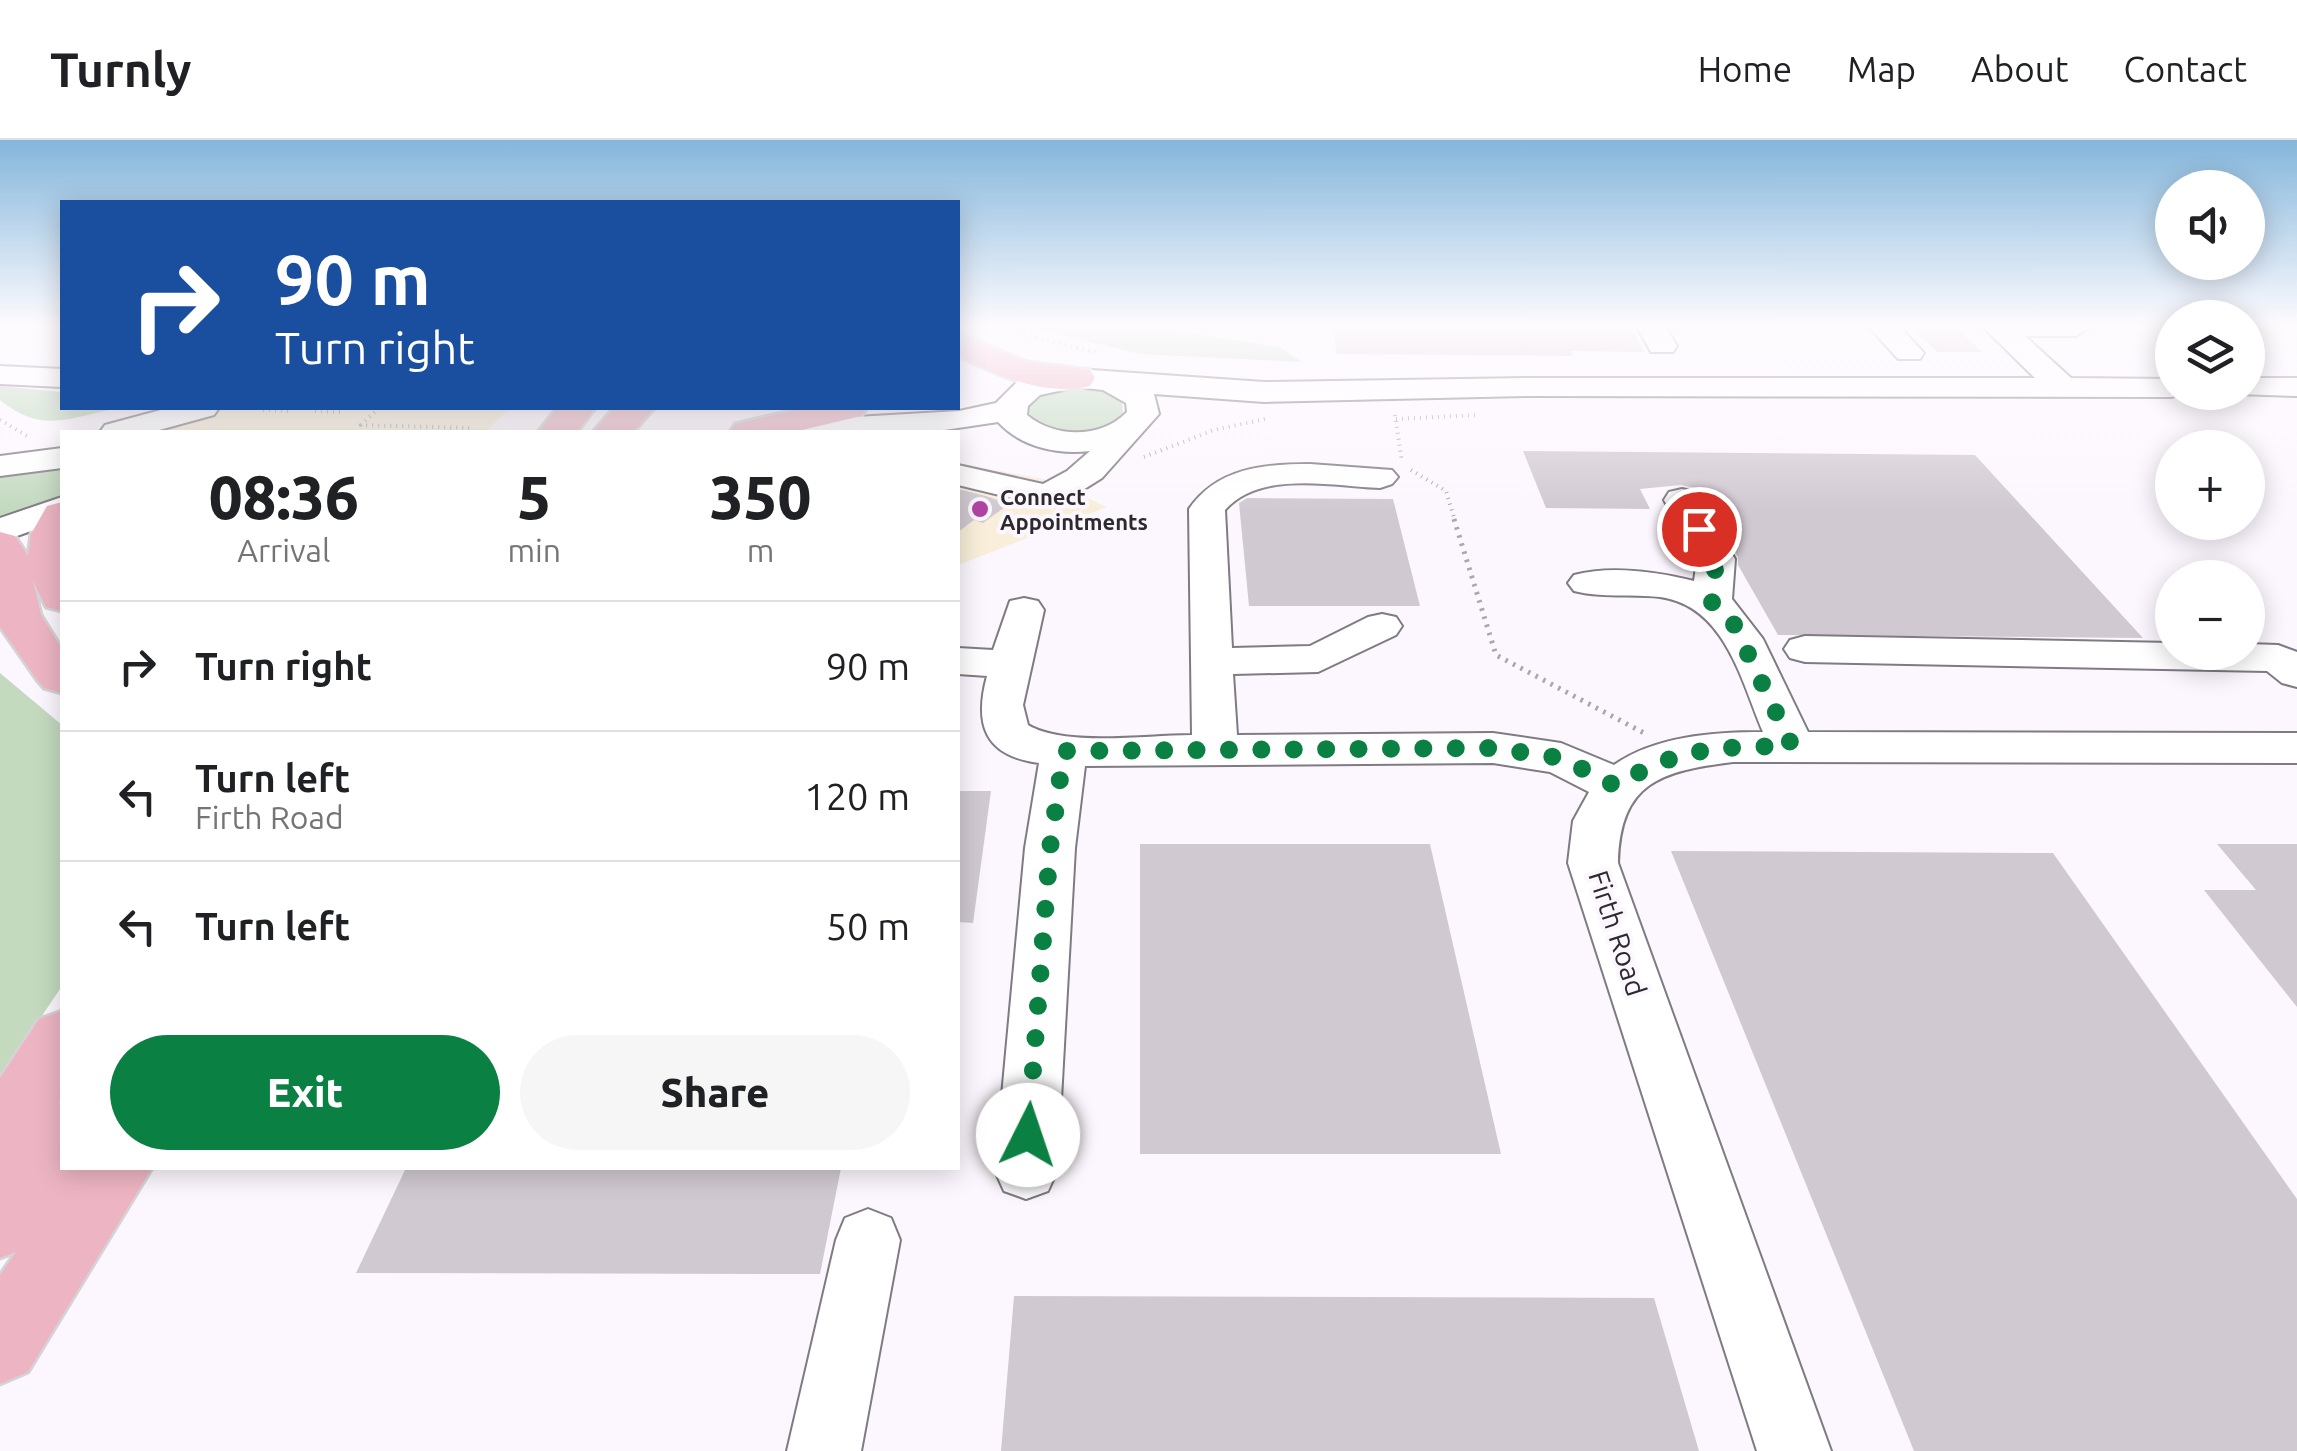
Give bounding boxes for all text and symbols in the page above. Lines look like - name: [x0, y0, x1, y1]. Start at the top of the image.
- text: Turnly: [50, 42, 192, 96]
- text: Home: [1698, 49, 1792, 89]
- text: Map: [1847, 49, 1916, 89]
- text: About: [1971, 49, 2068, 89]
- text: Contact: [2123, 49, 2247, 89]
- map controls: [2155, 170, 2265, 670]
- button: sound: [2155, 170, 2265, 280]
- icon: right: [110, 240, 240, 370]
- text: 90 m: [275, 240, 431, 318]
- button: layers: [2155, 300, 2265, 410]
- text: Turn right: [275, 322, 475, 373]
- button: +: [2155, 430, 2265, 540]
- text: 08:36: [209, 463, 359, 530]
- text: 5: [517, 463, 551, 530]
- text: 350: [710, 463, 811, 530]
- place label: Connect Appointments: [1000, 484, 1148, 534]
- pin: [1657, 487, 1742, 572]
- marker: Connect Appointments: [969, 498, 991, 520]
- icon: arrive: [1672, 502, 1727, 557]
- text: Arrival: [237, 532, 330, 568]
- text: min: [507, 532, 561, 568]
- text: m: [747, 532, 774, 568]
- button: −: [2155, 560, 2265, 670]
- icon: right: [110, 639, 165, 694]
- text: Turn right: [195, 645, 372, 687]
- text: 90 m: [826, 645, 910, 687]
- text: Turn left: [195, 757, 350, 799]
- icon: left: [110, 769, 165, 824]
- text: 120 m: [804, 775, 910, 817]
- text: Firth Road: [195, 799, 344, 835]
- street label: Firth Road: [1583, 866, 1653, 1000]
- icon: left: [110, 899, 165, 954]
- text: Turn left: [195, 905, 350, 947]
- text: 50 m: [826, 905, 910, 947]
- button: Exit: [110, 1035, 500, 1150]
- button: Share: [520, 1035, 910, 1150]
- position arrow: [976, 1083, 1080, 1187]

